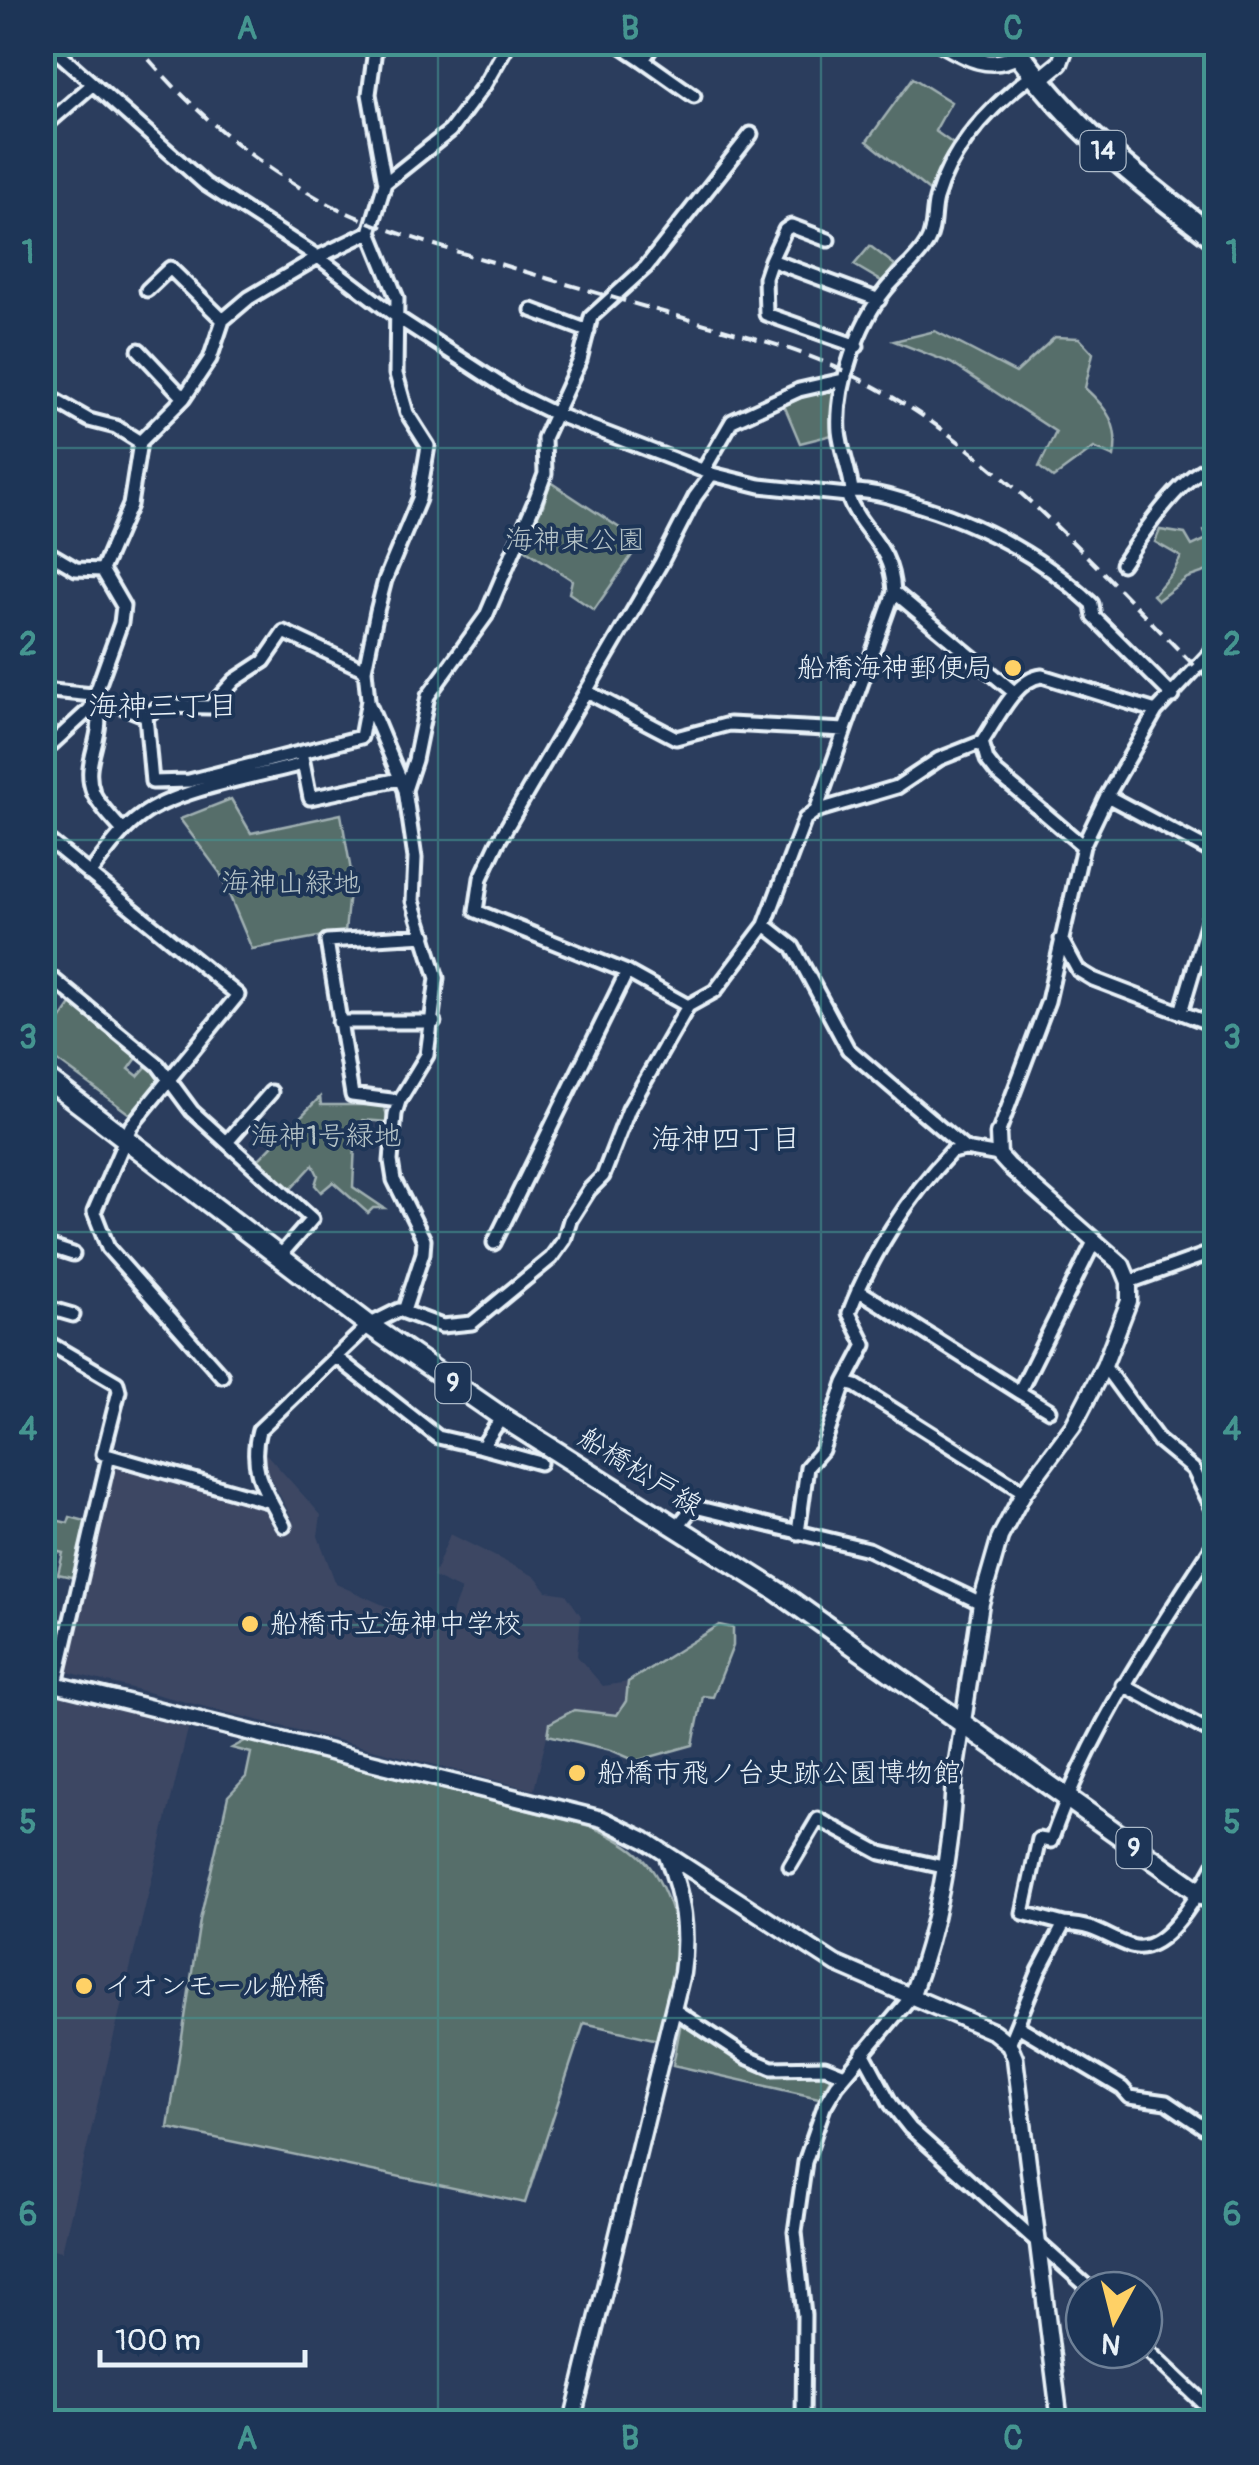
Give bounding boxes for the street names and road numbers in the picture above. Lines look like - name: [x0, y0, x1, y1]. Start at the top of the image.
- road number: 14: [1080, 131, 1126, 171]
- road number: 9: [436, 1363, 470, 1403]
- street label: 船橋松戸線: [571, 1420, 709, 1524]
- road number: 9: [1116, 1828, 1152, 1868]

